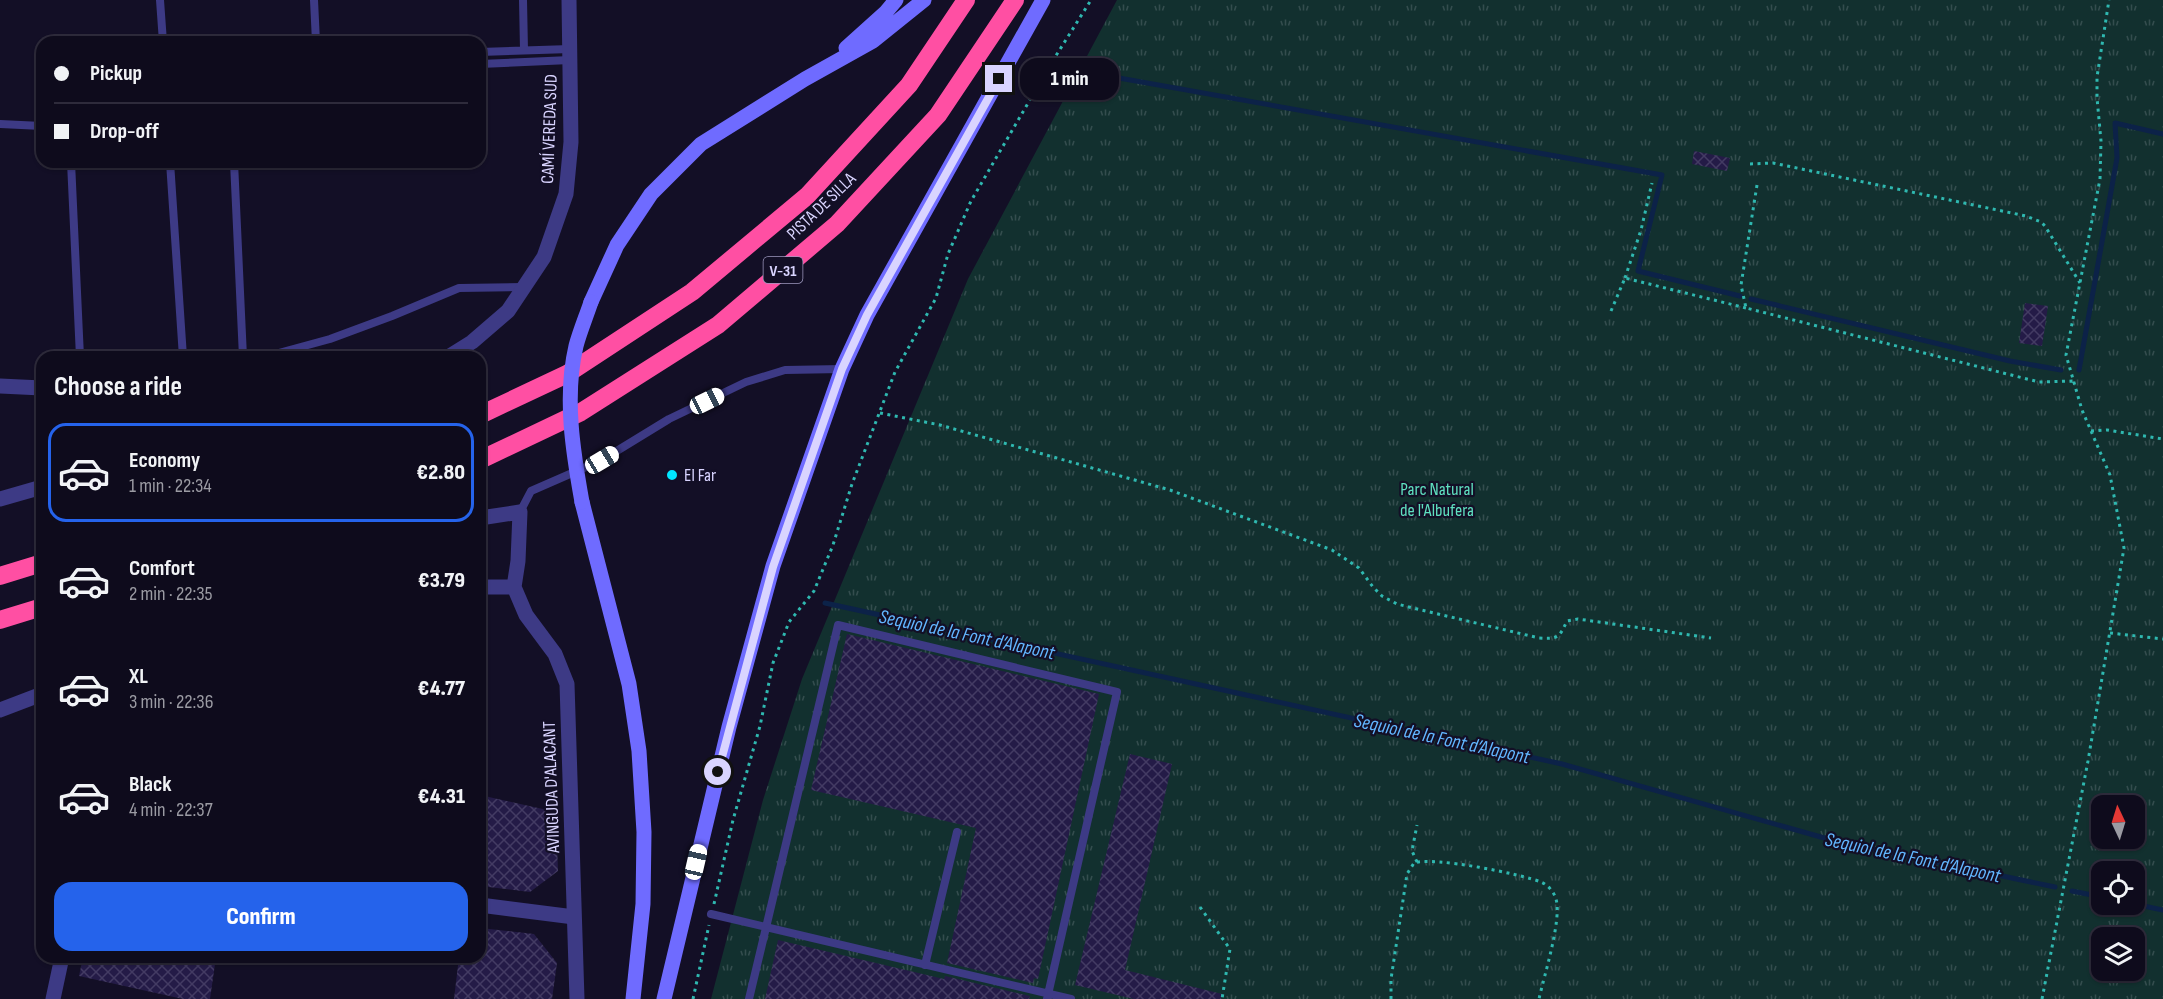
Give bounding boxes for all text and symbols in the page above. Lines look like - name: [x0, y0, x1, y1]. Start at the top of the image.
- callout: 1 min: [1020, 58, 1119, 100]
- text: Pickup: [90, 60, 142, 87]
- route end: [985, 65, 1012, 92]
- text: 1 min: [1050, 67, 1089, 91]
- street label: CAMÍ VEREDA SUD: [537, 74, 562, 184]
- text: Drop-off: [90, 118, 159, 145]
- street label: PISTA DE SILLA: [783, 168, 860, 244]
- road number: V-31: [764, 257, 802, 283]
- text: Choose a ride: [54, 371, 182, 403]
- car: [687, 385, 727, 417]
- car: [582, 443, 622, 477]
- icon: car: [57, 446, 111, 500]
- text: Economy: [129, 447, 200, 474]
- text: €2.80: [417, 459, 465, 486]
- place label: El Far: [684, 465, 716, 486]
- marker: El Far: [665, 468, 679, 482]
- text: 1 min · 22:34: [129, 474, 212, 498]
- park label: Parc Natural de l'Albufera: [1400, 479, 1474, 521]
- icon: car: [57, 554, 111, 608]
- text: Comfort: [129, 555, 195, 582]
- text: €3.79: [418, 567, 465, 594]
- text: 2 min · 22:35: [129, 582, 213, 606]
- water label: Sequiol de la Font d’Alapont: [877, 605, 1058, 666]
- icon: car: [57, 662, 111, 716]
- text: XL: [129, 663, 148, 690]
- text: €4.77: [418, 675, 465, 702]
- text: 3 min · 22:36: [129, 690, 213, 714]
- water label: Sequiol de la Font d’Alapont: [1352, 709, 1533, 770]
- street label: AVINGUDA D'ALACANT: [539, 721, 564, 854]
- route start: [704, 758, 731, 785]
- icon: car: [57, 770, 111, 824]
- text: Black: [129, 771, 171, 798]
- text: €4.31: [418, 783, 465, 810]
- north arrow: [2091, 795, 2145, 849]
- map controls: [2091, 795, 2145, 981]
- text: 4 min · 22:37: [129, 798, 213, 822]
- water label: Sequiol de la Font d’Alapont: [1823, 828, 2004, 889]
- car: [683, 842, 709, 882]
- button: locate: [2091, 861, 2145, 915]
- button: Confirm: [54, 882, 468, 951]
- button: layers: [2091, 927, 2145, 981]

